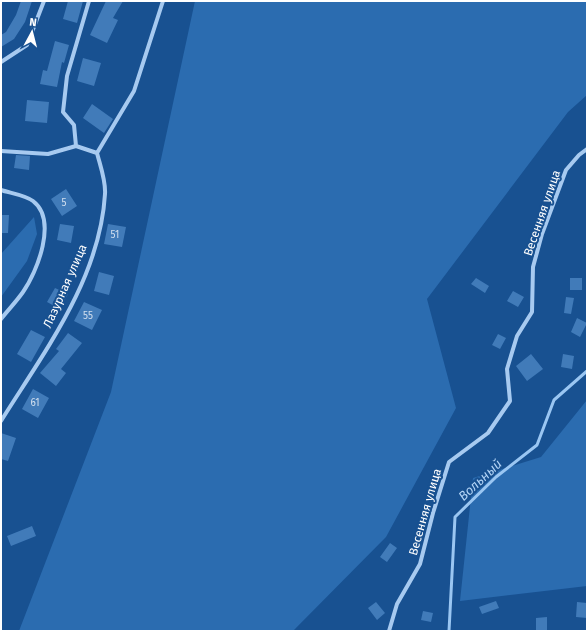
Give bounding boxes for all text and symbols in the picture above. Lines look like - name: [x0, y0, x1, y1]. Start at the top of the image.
- north arrow: [12, 12, 52, 52]
- text: N: [29, 16, 38, 29]
- street label: Весенняя улица: [521, 168, 563, 258]
- house number: 5: [61, 197, 67, 209]
- house number: 51: [111, 229, 119, 241]
- street label: Лазурная улица: [40, 242, 90, 330]
- house number: 55: [83, 310, 93, 322]
- house number: 61: [30, 397, 40, 409]
- water label: Вольный: [455, 456, 505, 504]
- street label: Весенняя улица: [406, 467, 444, 557]

